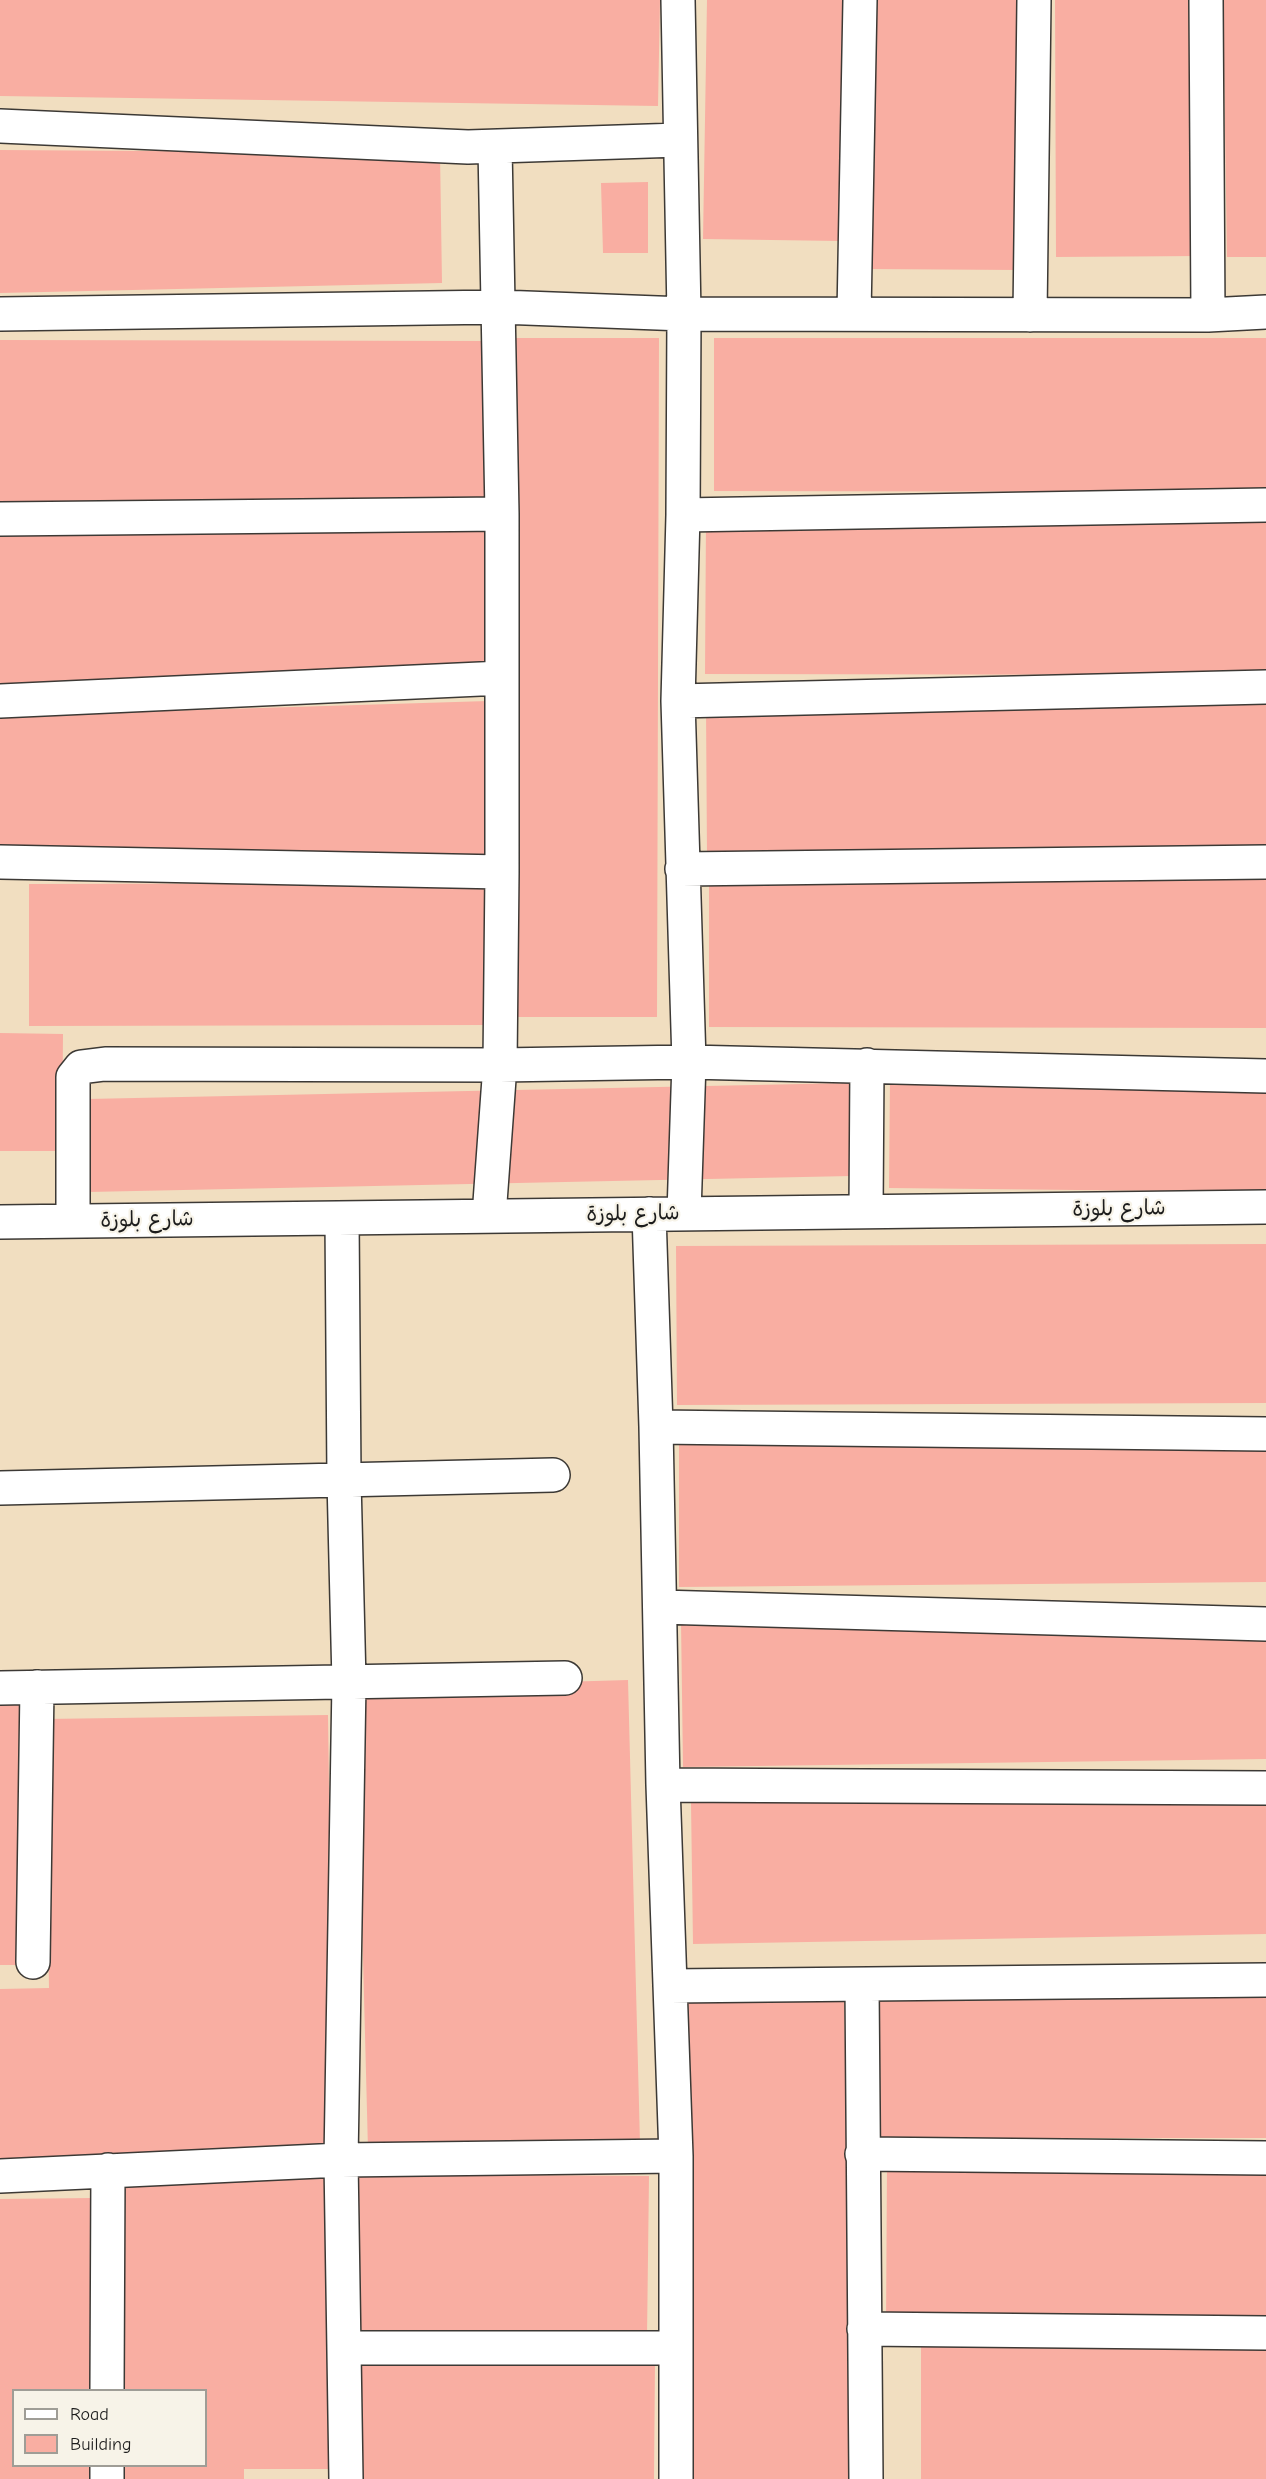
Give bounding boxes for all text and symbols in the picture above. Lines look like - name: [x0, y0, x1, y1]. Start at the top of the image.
- street label: شارع بلوزة: [1072, 1196, 1166, 1222]
- street label: شارع بلوزة: [586, 1201, 680, 1227]
- street label: شارع بلوزة: [100, 1207, 194, 1233]
- legend: [12, 2389, 207, 2467]
- text: Road: [70, 2404, 109, 2425]
- text: Building: [70, 2434, 132, 2455]

